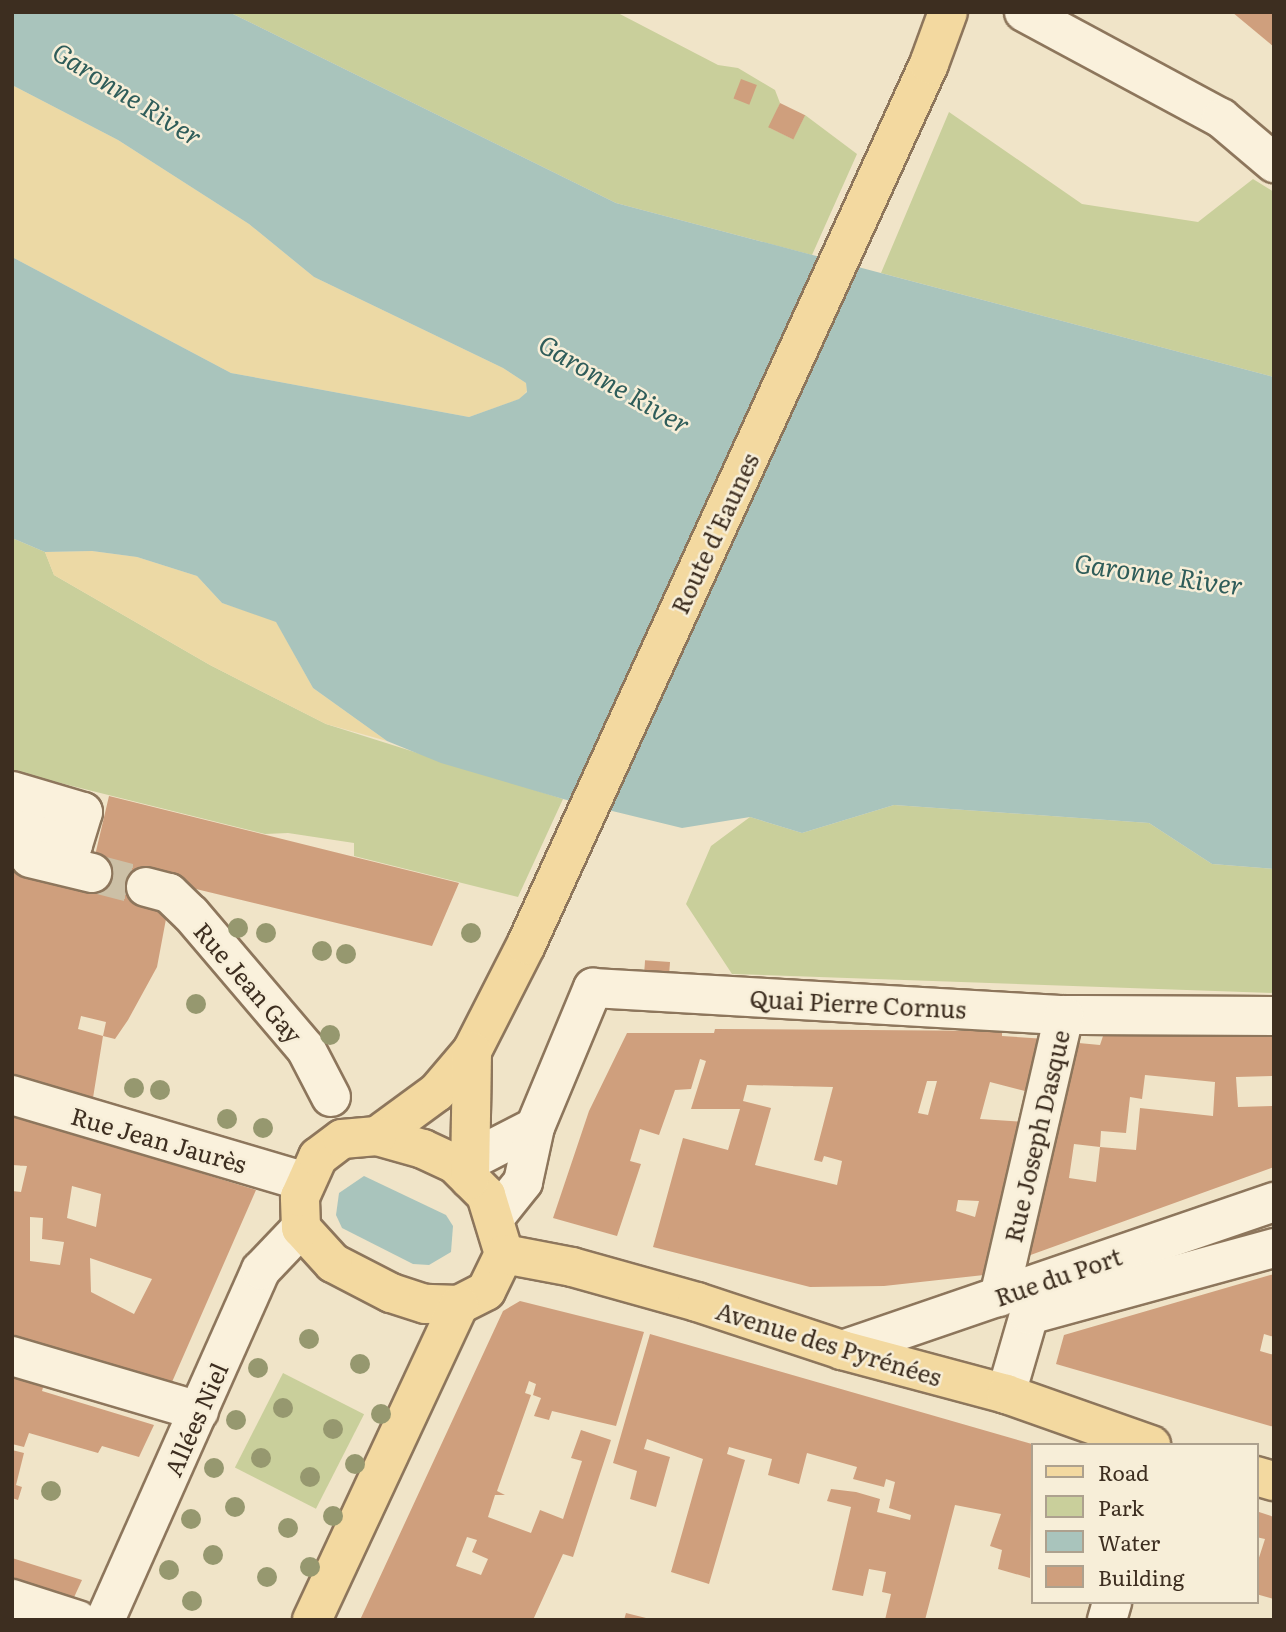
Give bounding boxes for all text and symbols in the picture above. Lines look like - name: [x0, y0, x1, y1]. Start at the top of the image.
- water label: Garonne River: [48, 35, 208, 151]
- water label: Garonne River: [534, 327, 696, 439]
- street label: Route d'Eaunes: [664, 448, 764, 618]
- water label: Garonne River: [1073, 546, 1245, 600]
- street label: Rue Jean Gay: [189, 916, 309, 1048]
- street label: Quai Pierre Cornus: [749, 983, 967, 1023]
- street label: Rue Joseph Dasque: [998, 1027, 1074, 1245]
- street label: Rue Jean Jaurès: [68, 1100, 250, 1178]
- street label: Rue du Port: [991, 1241, 1125, 1311]
- street label: Avenue des Pyrénées: [713, 1295, 945, 1391]
- street label: Allées Niel: [157, 1358, 233, 1480]
- legend: [1030, 1443, 1258, 1604]
- text: Road: [1098, 1456, 1149, 1487]
- text: Park: [1098, 1491, 1144, 1522]
- text: Water: [1098, 1526, 1160, 1557]
- text: Building: [1098, 1561, 1184, 1592]

